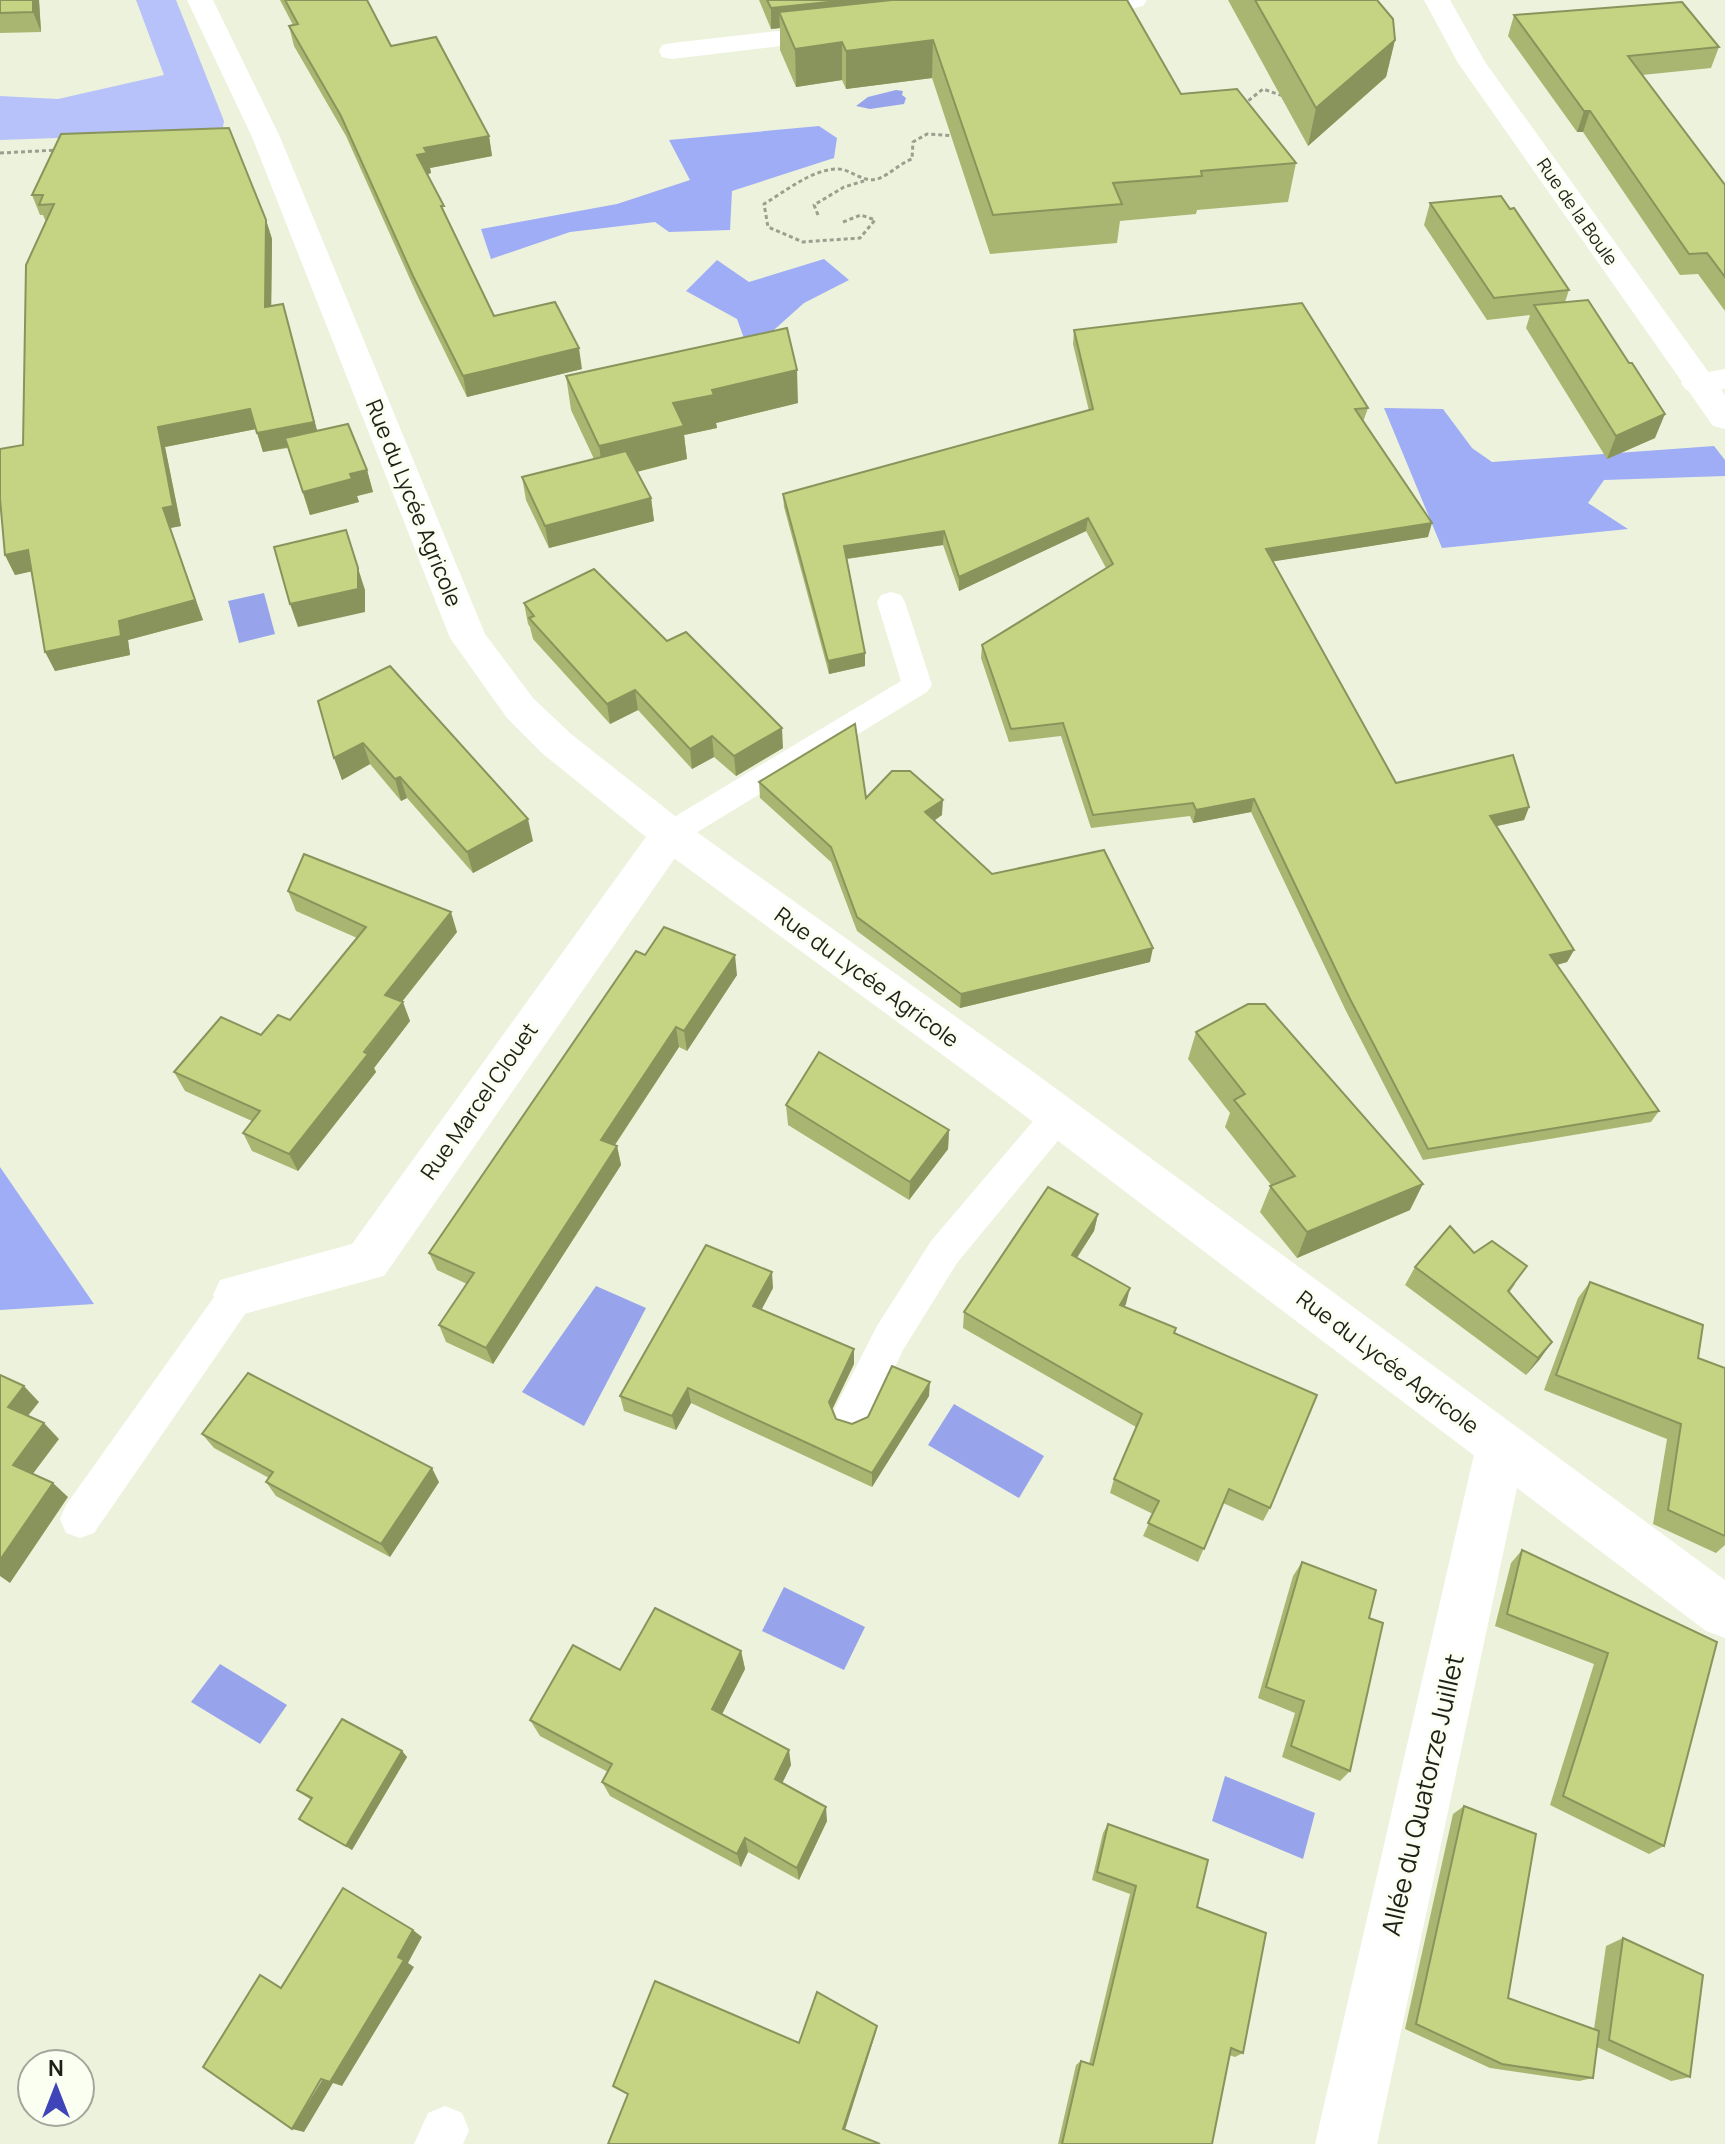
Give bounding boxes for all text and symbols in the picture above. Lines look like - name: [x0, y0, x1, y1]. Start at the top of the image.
- street label: Rue de la Boule: [1532, 153, 1624, 270]
- street label: Rue du Lycée Agricole: [359, 395, 469, 611]
- street label: Rue du Lycée Agricole: [769, 900, 965, 1054]
- street label: Rue Marcel Clouet: [414, 1016, 545, 1186]
- street label: Rue du Lycée Agricole: [1291, 1283, 1485, 1441]
- street label: Allée du Quatorze Juillet: [1372, 1650, 1472, 1939]
- north arrow: [16, 2048, 96, 2128]
- text: N: [48, 2053, 64, 2083]

